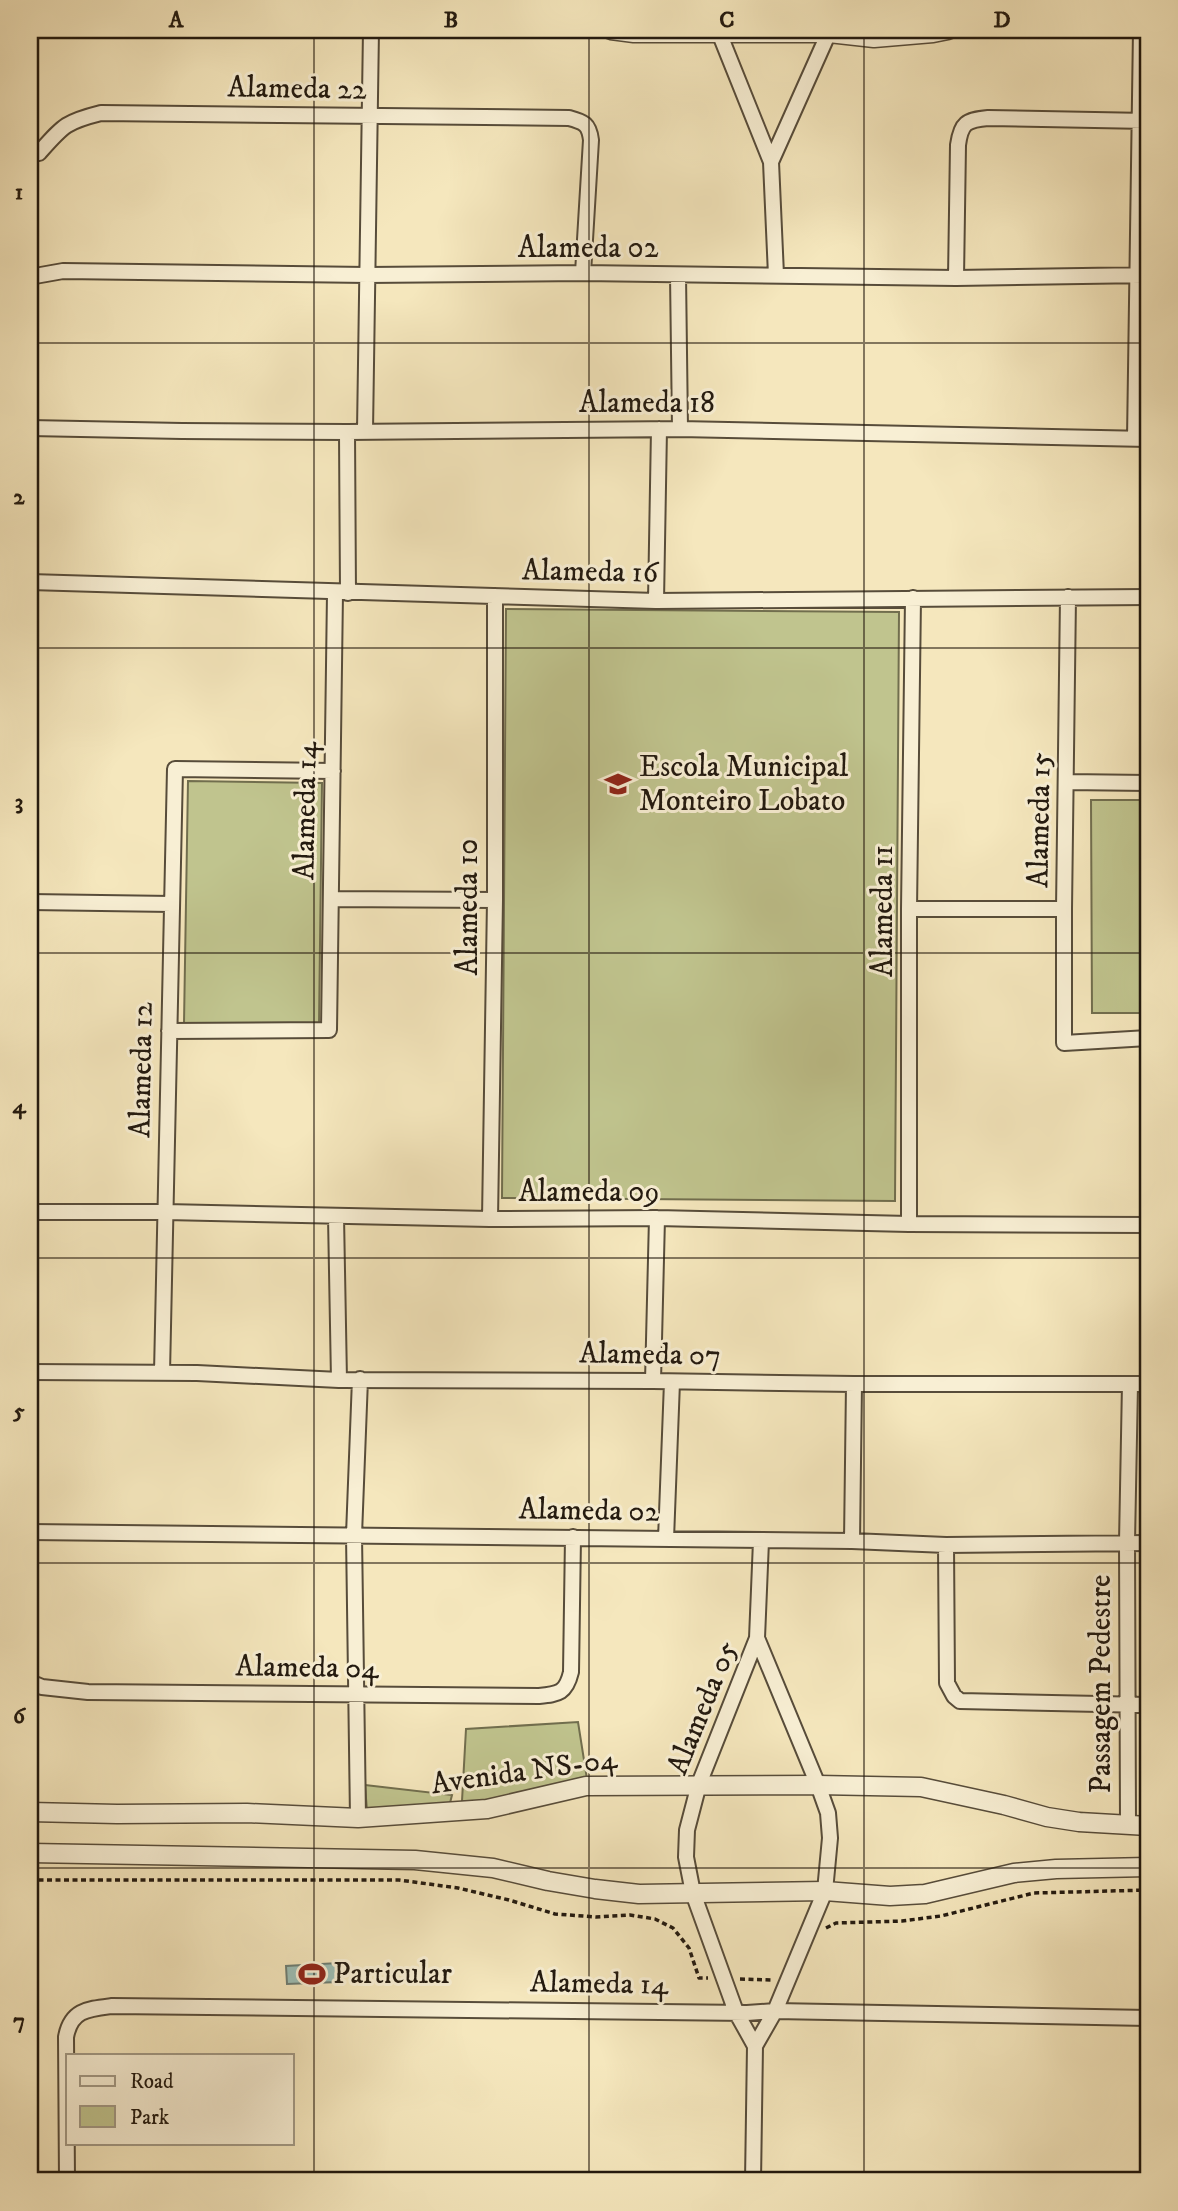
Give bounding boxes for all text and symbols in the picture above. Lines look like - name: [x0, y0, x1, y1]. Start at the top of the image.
- text: A: [168, 6, 185, 35]
- text: B: [444, 6, 458, 35]
- text: C: [719, 6, 735, 35]
- text: D: [993, 6, 1011, 35]
- street label: Alameda 22: [227, 69, 367, 109]
- text: 1: [15, 178, 23, 207]
- street label: Alameda 02: [518, 230, 659, 267]
- street label: Alameda 18: [579, 385, 715, 422]
- text: 2: [13, 483, 25, 512]
- street label: Alameda 16: [521, 552, 660, 592]
- street label: Alameda 14: [286, 741, 326, 880]
- place label: Escola Municipal Monteiro Lobato: [639, 749, 848, 820]
- street label: Alameda 15: [1020, 752, 1060, 888]
- school or university icon: Escola Municipal Monteiro Lobato: [603, 769, 633, 799]
- text: 3: [15, 788, 23, 817]
- street label: Alameda 10: [450, 839, 487, 975]
- street label: Alameda 11: [865, 845, 902, 977]
- street label: Alameda 12: [122, 1002, 162, 1138]
- text: 4: [12, 1092, 27, 1121]
- street label: Alameda 09: [519, 1174, 659, 1211]
- street label: Alameda 07: [579, 1335, 721, 1375]
- text: 5: [12, 1397, 25, 1426]
- street label: Alameda 02: [518, 1491, 660, 1531]
- street label: Passagem Pedestre: [1083, 1575, 1120, 1793]
- street label: Alameda 05: [659, 1636, 747, 1780]
- street label: Alameda 04: [235, 1648, 380, 1688]
- text: 6: [13, 1702, 27, 1731]
- street label: Avenida NS-04: [429, 1741, 620, 1803]
- place label: Particular: [333, 1956, 452, 1993]
- sports icon: Particular: [297, 1959, 327, 1989]
- street label: Alameda 14: [530, 1964, 669, 2004]
- text: 7: [13, 2007, 25, 2036]
- legend: [66, 2054, 294, 2144]
- text: Road: [130, 2069, 174, 2095]
- text: Park: [130, 2105, 170, 2131]

